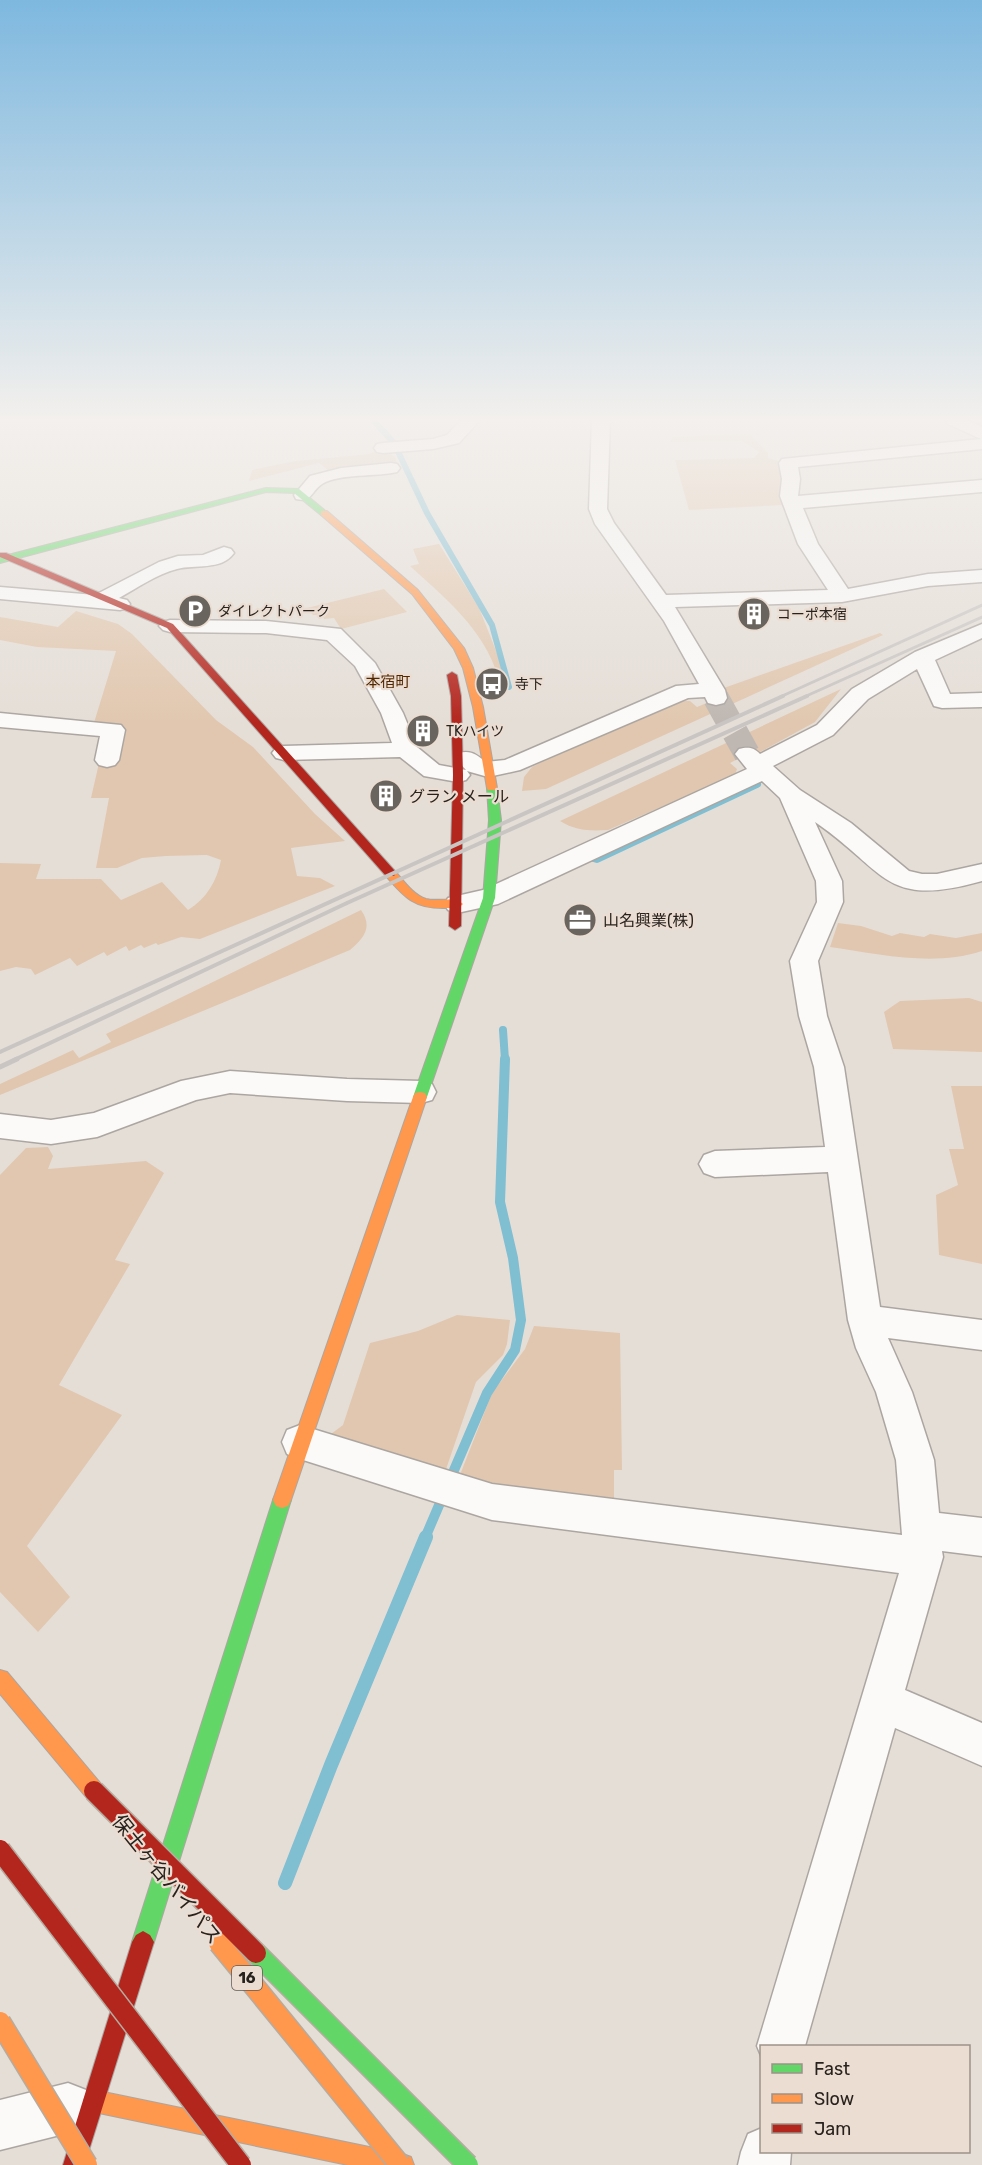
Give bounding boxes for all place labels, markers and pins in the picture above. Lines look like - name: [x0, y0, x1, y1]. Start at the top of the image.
- parking icon: ダイレクトパーク: [177, 593, 213, 629]
- building icon: コーポ本宿: [736, 596, 772, 632]
- place label: ダイレクトパーク: [218, 603, 330, 620]
- place label: コーポ本宿: [777, 606, 847, 623]
- bus stop icon: 寺下: [474, 666, 510, 702]
- place label: 寺下: [515, 676, 543, 693]
- building icon: TKハイツ: [405, 713, 441, 749]
- place label: TKハイツ: [446, 723, 504, 740]
- building icon: グラン メール: [368, 778, 404, 814]
- place label: グラン メール: [409, 787, 509, 806]
- office icon: 山名興業(株): [562, 902, 598, 938]
- place label: 山名興業(株): [603, 911, 694, 930]

